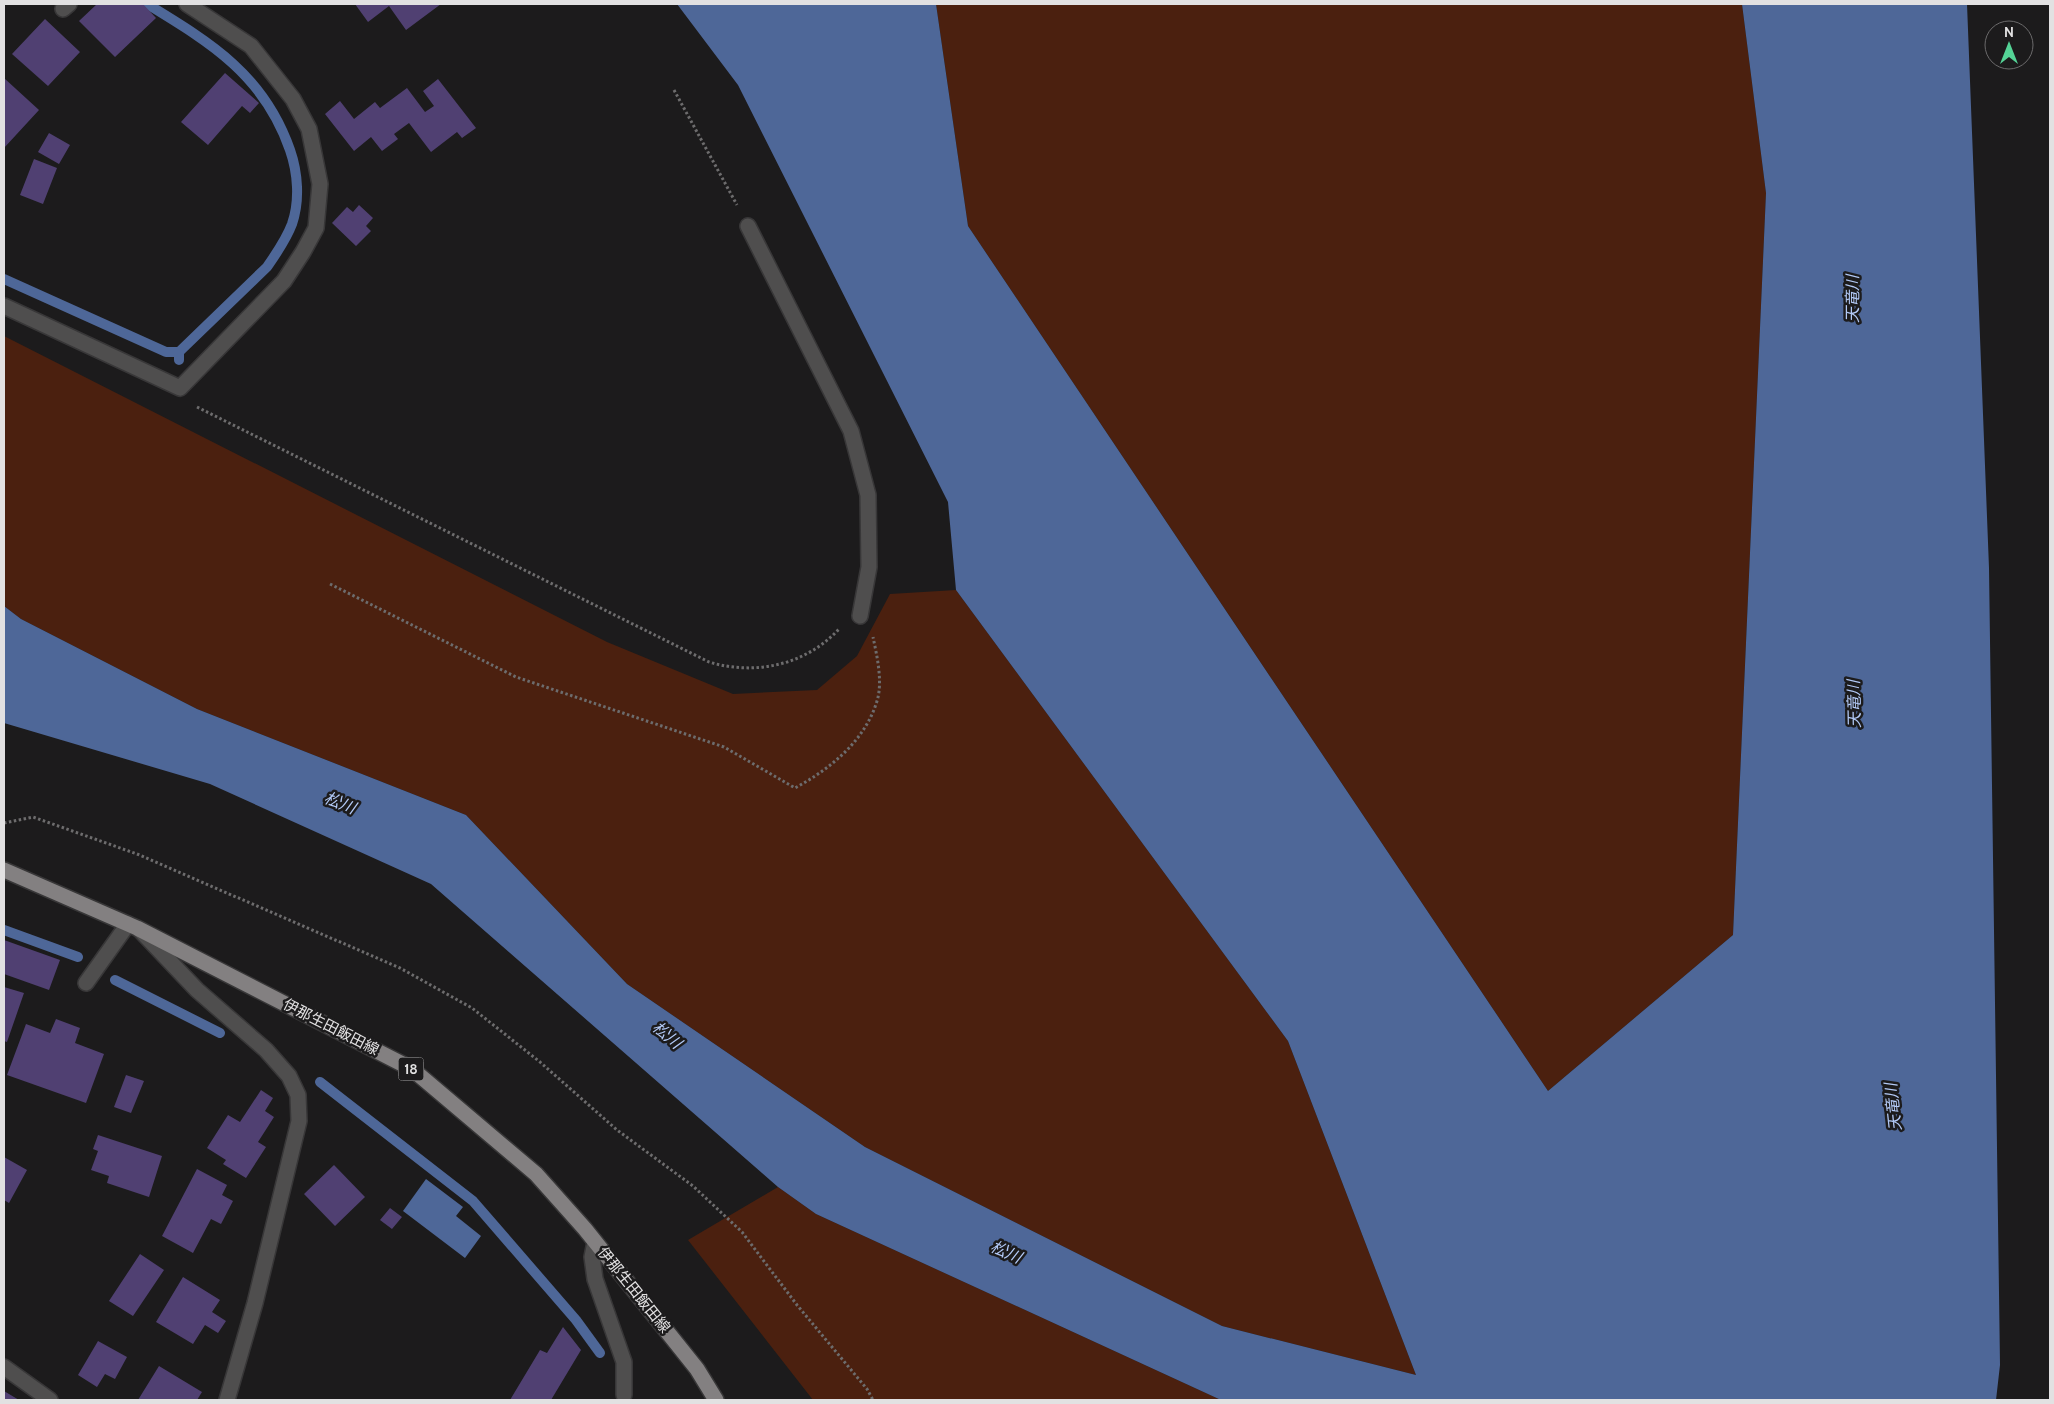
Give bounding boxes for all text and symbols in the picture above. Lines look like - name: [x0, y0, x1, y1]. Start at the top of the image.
- north arrow: [1984, 20, 2034, 70]
- text: N: [2004, 23, 2014, 41]
- water label: 天竜川: [1843, 273, 1862, 323]
- water label: 天竜川: [1844, 678, 1864, 728]
- water label: 松川: [322, 788, 360, 819]
- street label: 伊那生田飯田線: [280, 995, 382, 1059]
- water label: 松川: [649, 1017, 687, 1054]
- road number: 18: [398, 1058, 424, 1080]
- water label: 天竜川: [1881, 1080, 1905, 1132]
- water label: 松川: [988, 1237, 1026, 1268]
- street label: 伊那生田飯田線: [594, 1244, 674, 1336]

